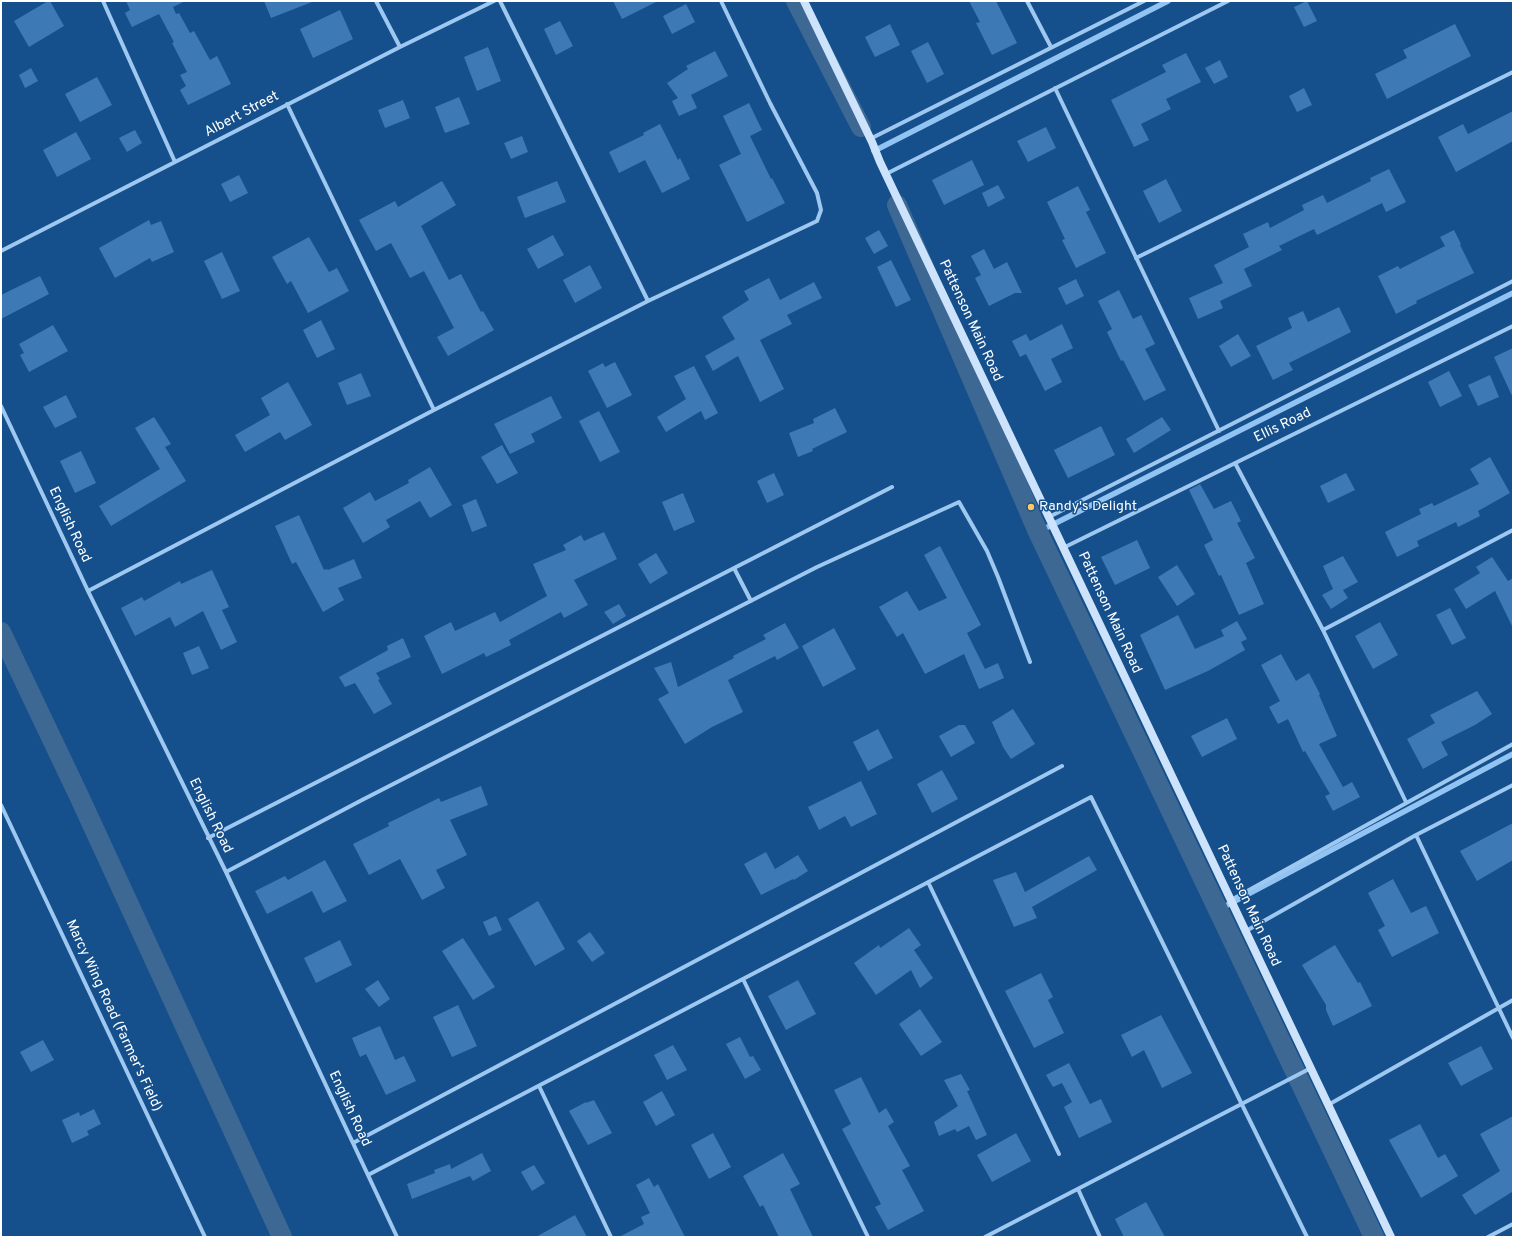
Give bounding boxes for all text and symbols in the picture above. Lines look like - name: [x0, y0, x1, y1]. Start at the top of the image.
- street label: Albert Street: [202, 88, 282, 142]
- street label: Pattenson Main Road: [934, 258, 1006, 384]
- street label: Ellis Road: [1252, 405, 1314, 447]
- street label: English Road: [44, 484, 94, 566]
- place label: Randy's Delight: [1039, 499, 1137, 515]
- marker: Randy's Delight: [1026, 502, 1036, 512]
- street label: Pattenson Main Road: [1073, 550, 1145, 676]
- street label: English Road: [185, 776, 235, 856]
- street label: Pattenson Main Road: [1212, 843, 1284, 969]
- street label: Marcy Wing Road (Farmer's Field): [61, 918, 165, 1114]
- street label: English Road: [324, 1068, 374, 1150]

